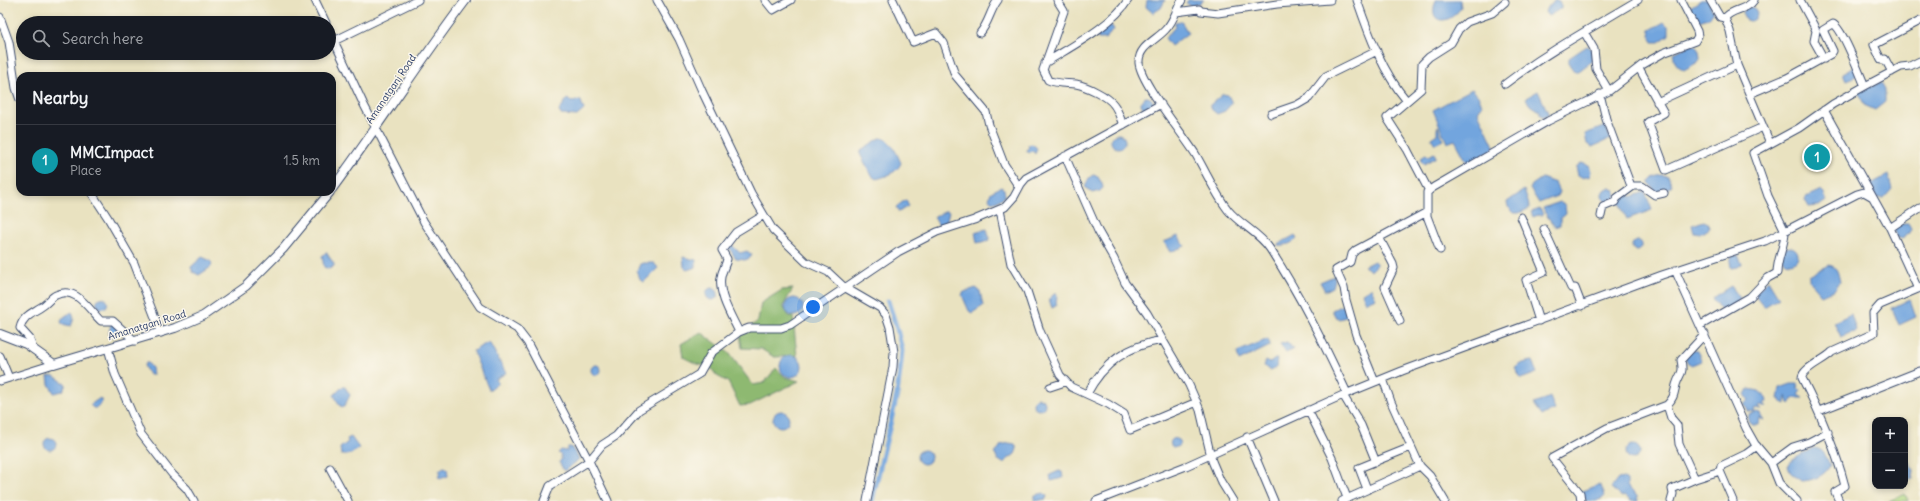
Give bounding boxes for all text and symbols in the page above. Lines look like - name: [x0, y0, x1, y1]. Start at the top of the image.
- search box: [16, 16, 336, 60]
- icon: search: [30, 27, 52, 49]
- text: Search here: [62, 29, 143, 48]
- street label: Amanatganj Road: [363, 52, 419, 126]
- text: Nearby: [32, 87, 88, 109]
- pin: 1: [1804, 142, 1830, 172]
- text: MMCImpact: [70, 143, 154, 162]
- text: 1: [42, 152, 48, 169]
- text: 1.5 km: [284, 152, 320, 169]
- text: Place: [70, 162, 101, 179]
- your location: [803, 297, 823, 317]
- street label: Amanatganj Road: [106, 307, 188, 343]
- map controls: [1872, 417, 1908, 489]
- button: +: [1872, 417, 1908, 453]
- button: −: [1872, 453, 1908, 489]

